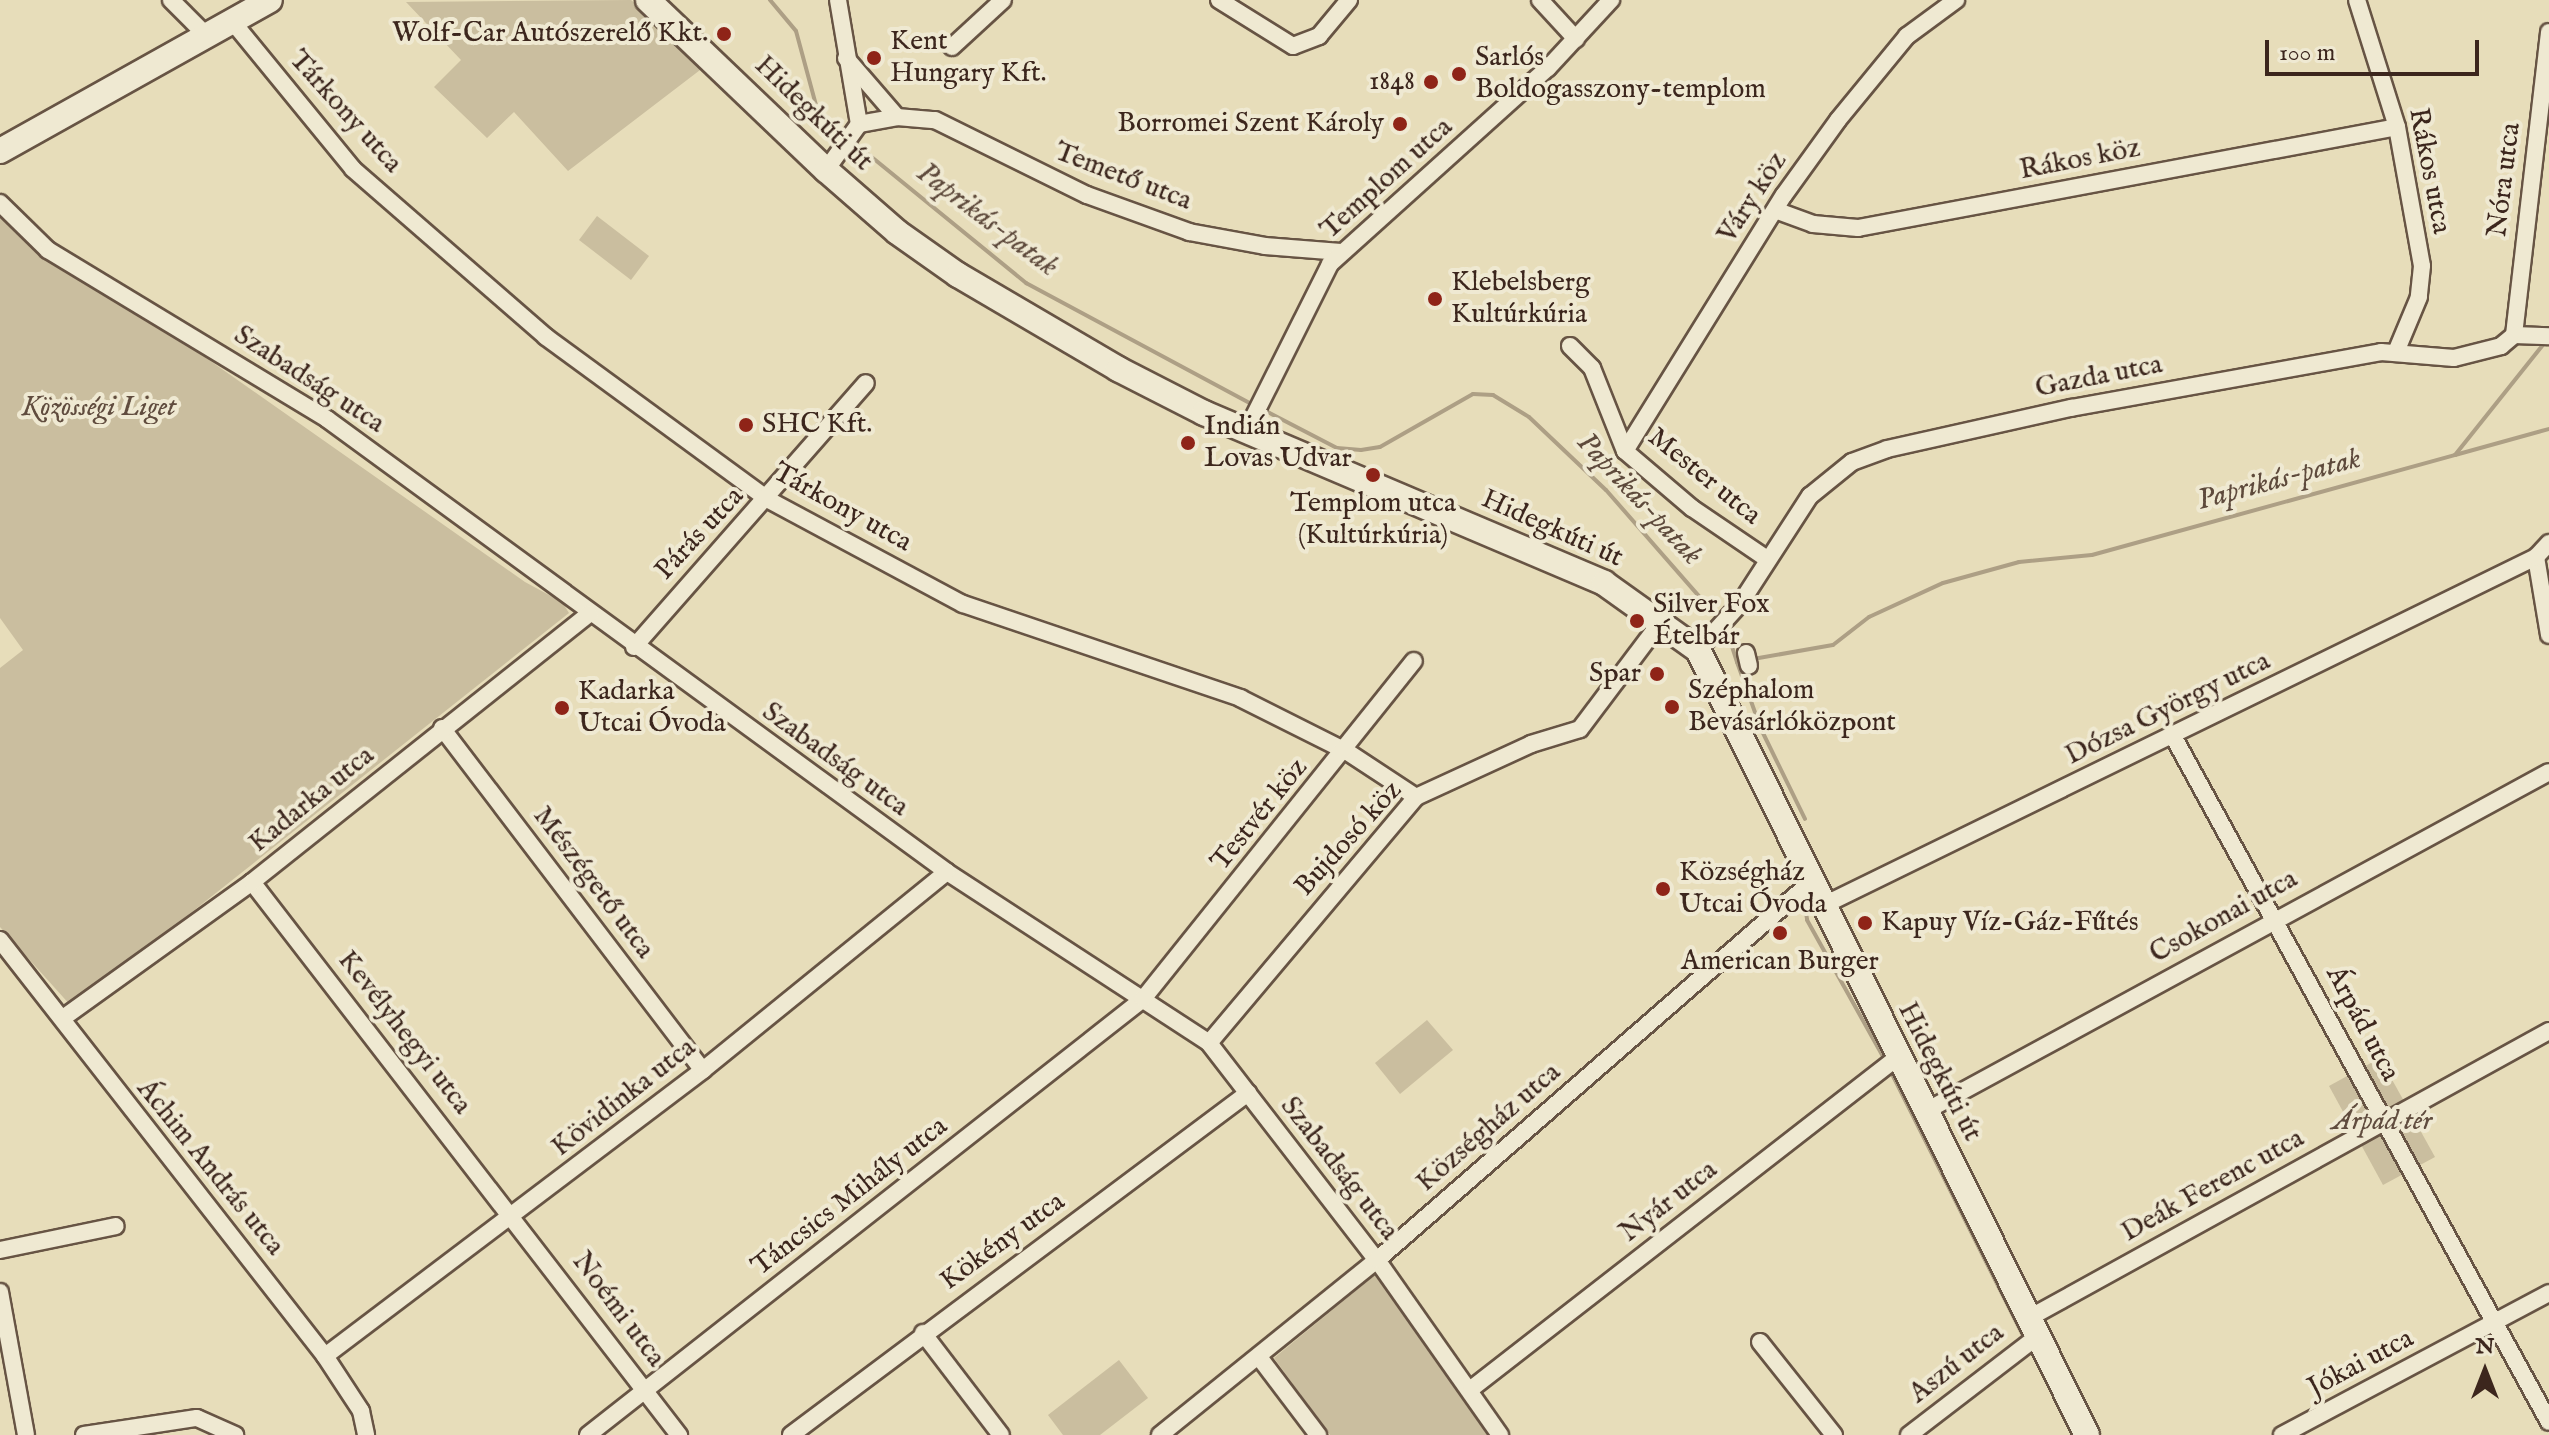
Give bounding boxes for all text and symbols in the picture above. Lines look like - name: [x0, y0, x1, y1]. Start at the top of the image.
- place label: Wolf-Car Autószerelő Kkt.: [392, 17, 708, 51]
- scale bar: [2269, 24, 2483, 74]
- marker: Wolf-Car Autószerelő Kkt.: [715, 25, 733, 43]
- place label: Kent Hungary Kft.: [890, 25, 1047, 91]
- text: 100 m: [2279, 38, 2335, 69]
- place label: Sarlós Boldogasszony-templom: [1475, 41, 1766, 107]
- street label: Tárkony utca: [281, 44, 409, 180]
- street label: Hidegkúti út: [747, 49, 879, 179]
- marker: Kent Hungary Kft.: [865, 49, 883, 67]
- place label: 1848: [1369, 65, 1415, 99]
- marker: Sarlós Boldogasszony-templom: [1450, 65, 1468, 83]
- marker: 1848: [1422, 73, 1440, 91]
- street label: Rákos utca: [2400, 105, 2458, 237]
- place label: Borromei Szent Károly: [1117, 107, 1384, 141]
- street label: Templom utca: [1314, 111, 1460, 247]
- marker: Borromei Szent Károly: [1391, 115, 1409, 133]
- street label: Nóra utca: [2481, 121, 2529, 239]
- street label: Rákos köz: [2017, 132, 2143, 188]
- street label: Temető utca: [1050, 135, 1196, 219]
- street label: Váry köz: [1711, 146, 1795, 250]
- water label: Paprikás-patak: [909, 155, 1065, 285]
- place label: Klebelsberg Kultúrkúria: [1451, 266, 1590, 332]
- marker: Klebelsberg Kultúrkúria: [1426, 290, 1444, 308]
- street label: Szabadság utca: [227, 319, 391, 441]
- street label: Gazda utca: [2033, 348, 2165, 406]
- park label: Közösségi Liget: [22, 391, 176, 425]
- place label: SHC Kft.: [762, 408, 872, 442]
- place label: Indián Lovas Udvar: [1204, 410, 1352, 476]
- marker: SHC Kft.: [737, 416, 755, 434]
- street label: Mester utca: [1641, 421, 1767, 533]
- water label: Paprikás-patak: [1569, 425, 1709, 573]
- marker: Indián Lovas Udvar: [1179, 434, 1197, 452]
- water label: Paprikás-patak: [2193, 441, 2365, 519]
- street label: Tárkony utca: [767, 456, 917, 560]
- marker: Templom utca (Kultúrkúria): [1364, 466, 1382, 484]
- street label: Párás utca: [649, 481, 751, 587]
- street label: Hidegkúti út: [1476, 483, 1628, 575]
- place label: Templom utca (Kultúrkúria): [1290, 487, 1456, 553]
- place label: Silver Fox Ételbár: [1653, 588, 1770, 654]
- marker: Silver Fox Ételbár: [1628, 612, 1646, 630]
- street label: Dózsa György utca: [2060, 645, 2276, 773]
- place label: Spar: [1589, 657, 1641, 691]
- marker: Spar: [1648, 665, 1666, 683]
- place label: Széphalom Bevásárlóközpont: [1688, 674, 1896, 740]
- place label: Kadarka Utcai Óvoda: [578, 675, 726, 741]
- street label: Szabadság utca: [755, 696, 915, 824]
- marker: Széphalom Bevásárlóközpont: [1663, 698, 1681, 716]
- marker: Kadarka Utcai Óvoda: [553, 699, 571, 717]
- street label: Kadarka utca: [243, 739, 381, 861]
- street label: Testvér köz: [1205, 752, 1315, 878]
- street label: Bujdosó köz: [1288, 774, 1410, 904]
- street label: Mészégető utca: [525, 800, 661, 966]
- place label: Községház Utcai Óvoda: [1679, 856, 1827, 922]
- street label: Csokonai utca: [2144, 863, 2304, 971]
- marker: Községház Utcai Óvoda: [1654, 880, 1672, 898]
- place label: Kapuy Víz-Gáz-Fűtés: [1881, 906, 2139, 940]
- marker: Kapuy Víz-Gáz-Fűtés: [1856, 914, 1874, 932]
- marker: American Burger: [1771, 924, 1789, 942]
- street label: Kevélyhegyi utca: [330, 944, 478, 1122]
- place label: American Burger: [1681, 945, 1879, 979]
- street label: Árpád utca: [2318, 961, 2406, 1087]
- street label: Hidegkúti út: [1890, 997, 1988, 1147]
- street label: Kövidinka utca: [545, 1031, 703, 1165]
- street label: Községház utca: [1410, 1056, 1568, 1200]
- street label: Áchim András utca: [129, 1073, 291, 1263]
- street label: Szabadság utca: [1273, 1091, 1405, 1247]
- park label: Árpád tér: [2332, 1105, 2432, 1139]
- street label: Táncsics Mihály utca: [745, 1110, 955, 1284]
- street label: Deák Ferenc utca: [2116, 1122, 2310, 1250]
- street label: Nyár utca: [1614, 1154, 1724, 1250]
- street label: Kökény utca: [934, 1186, 1072, 1298]
- street label: Noémi utca: [564, 1246, 672, 1374]
- street label: Aszú utca: [1903, 1317, 2011, 1411]
- street label: Jókai utca: [2303, 1322, 2419, 1406]
- north arrow: [2445, 1331, 2525, 1411]
- text: N: [2475, 1333, 2495, 1361]

